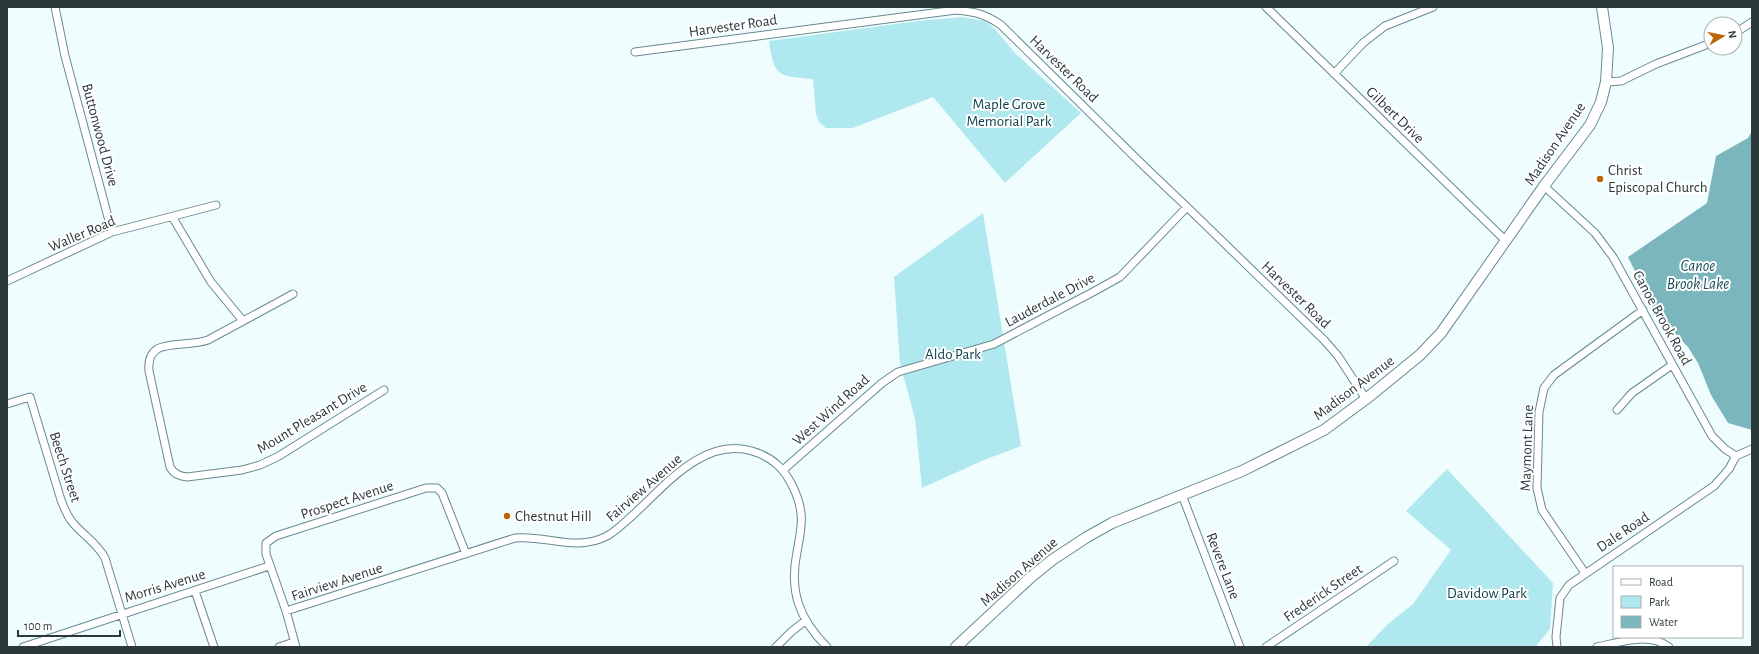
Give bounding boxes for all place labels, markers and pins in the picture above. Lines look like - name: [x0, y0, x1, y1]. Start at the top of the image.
- place label: Christ Episcopal Church: [1608, 163, 1707, 195]
- marker: Christ Episcopal Church: [1595, 174, 1605, 184]
- place label: Chestnut Hill: [515, 509, 592, 524]
- marker: Chestnut Hill: [502, 511, 512, 521]

